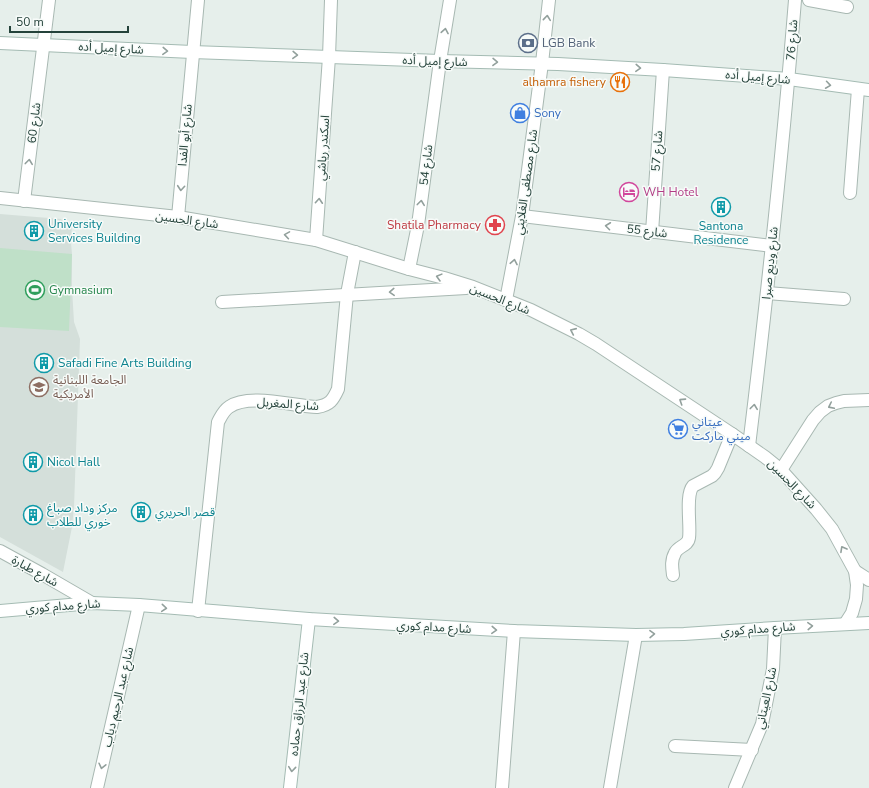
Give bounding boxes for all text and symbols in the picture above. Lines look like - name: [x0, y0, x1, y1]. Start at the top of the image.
- scale bar: [10, 8, 128, 34]
- text: 50 m: [16, 14, 44, 30]
- one-way arrow: [542, 15, 551, 21]
- street label: شارع 76: [783, 19, 802, 61]
- one-way arrow: [440, 27, 449, 34]
- bank icon: LGB Bank: [517, 32, 539, 54]
- place label: LGB Bank: [542, 35, 596, 51]
- street label: شارع إميل أده: [78, 38, 144, 59]
- one-way arrow: [162, 46, 168, 55]
- one-way arrow: [292, 51, 298, 60]
- street label: شارع إميل أده: [402, 52, 468, 71]
- one-way arrow: [492, 58, 498, 66]
- one-way arrow: [635, 64, 641, 73]
- street label: شارع إميل أده: [725, 66, 791, 89]
- restaurant icon: alhamra fishery: [609, 71, 631, 93]
- place label: alhamra fishery: [522, 74, 607, 90]
- one-way arrow: [824, 80, 831, 89]
- street label: شارع 60: [24, 102, 45, 144]
- shop icon: Sony: [509, 102, 531, 124]
- street label: شارع أبو الفدا: [174, 103, 197, 167]
- place label: Sony: [534, 105, 562, 121]
- street label: اسكندر رياشي: [313, 115, 335, 181]
- street label: شارع مصطفى الغلايني: [511, 128, 543, 236]
- street label: شارع 57: [648, 130, 667, 172]
- street label: شارع 54: [416, 144, 437, 186]
- one-way arrow: [24, 159, 33, 165]
- hotel icon: WH Hotel: [618, 181, 640, 203]
- place label: WH Hotel: [643, 184, 699, 200]
- one-way arrow: [176, 185, 185, 191]
- building icon: Santona Residence: [710, 196, 732, 218]
- one-way arrow: [315, 198, 324, 204]
- one-way arrow: [416, 200, 425, 206]
- street label: شارع الحسين: [154, 208, 220, 233]
- pharmacy icon: Shatila Pharmacy: [484, 214, 506, 236]
- place label: University Services Building: [48, 216, 141, 246]
- place label: Shatila Pharmacy: [387, 217, 482, 233]
- place label: Santona Residence: [694, 218, 748, 248]
- building icon: University Services Building: [23, 220, 45, 242]
- street label: شارع 55: [626, 221, 668, 242]
- one-way arrow: [605, 222, 611, 231]
- street label: شارع وديع صبرا: [758, 226, 783, 300]
- one-way arrow: [284, 231, 290, 240]
- one-way arrow: [509, 259, 517, 265]
- one-way arrow: [436, 273, 443, 282]
- sports icon: Gymnasium: [24, 279, 46, 301]
- street label: شارع الحسين: [467, 280, 532, 319]
- place label: Gymnasium: [49, 282, 113, 298]
- one-way arrow: [389, 287, 395, 296]
- one-way arrow: [569, 328, 577, 336]
- building icon: Safadi Fine Arts Building: [33, 352, 55, 374]
- place label: Safadi Fine Arts Building: [58, 355, 192, 371]
- place label: الجامعة اللبنانية الأمريكية: [53, 372, 127, 402]
- school or university icon: الجامعة اللبنانية الأمريكية: [28, 376, 50, 398]
- street label: شارع المغربل: [256, 394, 319, 415]
- one-way arrow: [679, 398, 686, 406]
- one-way arrow: [828, 401, 835, 409]
- one-way arrow: [749, 404, 758, 410]
- place label: عيتاني ميني ماركت: [692, 414, 751, 446]
- supermarket icon: عيتاني ميني ماركت: [667, 418, 689, 440]
- building icon: Nicol Hall: [22, 451, 44, 473]
- place label: Nicol Hall: [47, 454, 100, 470]
- street label: شارع الحسين: [763, 456, 820, 513]
- place label: مركز وداد صباغ خوري للطلاب: [47, 500, 118, 532]
- building icon: قصر الحريري: [130, 501, 152, 523]
- building icon: مركز وداد صباغ خوري للطلاب: [22, 504, 44, 526]
- place label: قصر الحريري: [155, 504, 215, 522]
- one-way arrow: [840, 546, 847, 553]
- street label: شارع طبارة: [8, 552, 61, 591]
- street label: شارع مدام كوري: [25, 595, 101, 618]
- one-way arrow: [161, 603, 167, 612]
- one-way arrow: [333, 616, 339, 625]
- street label: شارع مدام كوري: [396, 617, 472, 639]
- street label: شارع مدام كوري: [720, 618, 796, 641]
- one-way arrow: [807, 622, 813, 630]
- one-way arrow: [491, 626, 497, 634]
- one-way arrow: [649, 630, 655, 639]
- street label: شارع عبد الرحيم دياب: [99, 645, 138, 749]
- street label: شارع عبد الرزاق حماده: [286, 651, 313, 757]
- street label: شارع العيتاني: [752, 665, 782, 731]
- one-way arrow: [98, 763, 106, 769]
- one-way arrow: [288, 766, 297, 772]

